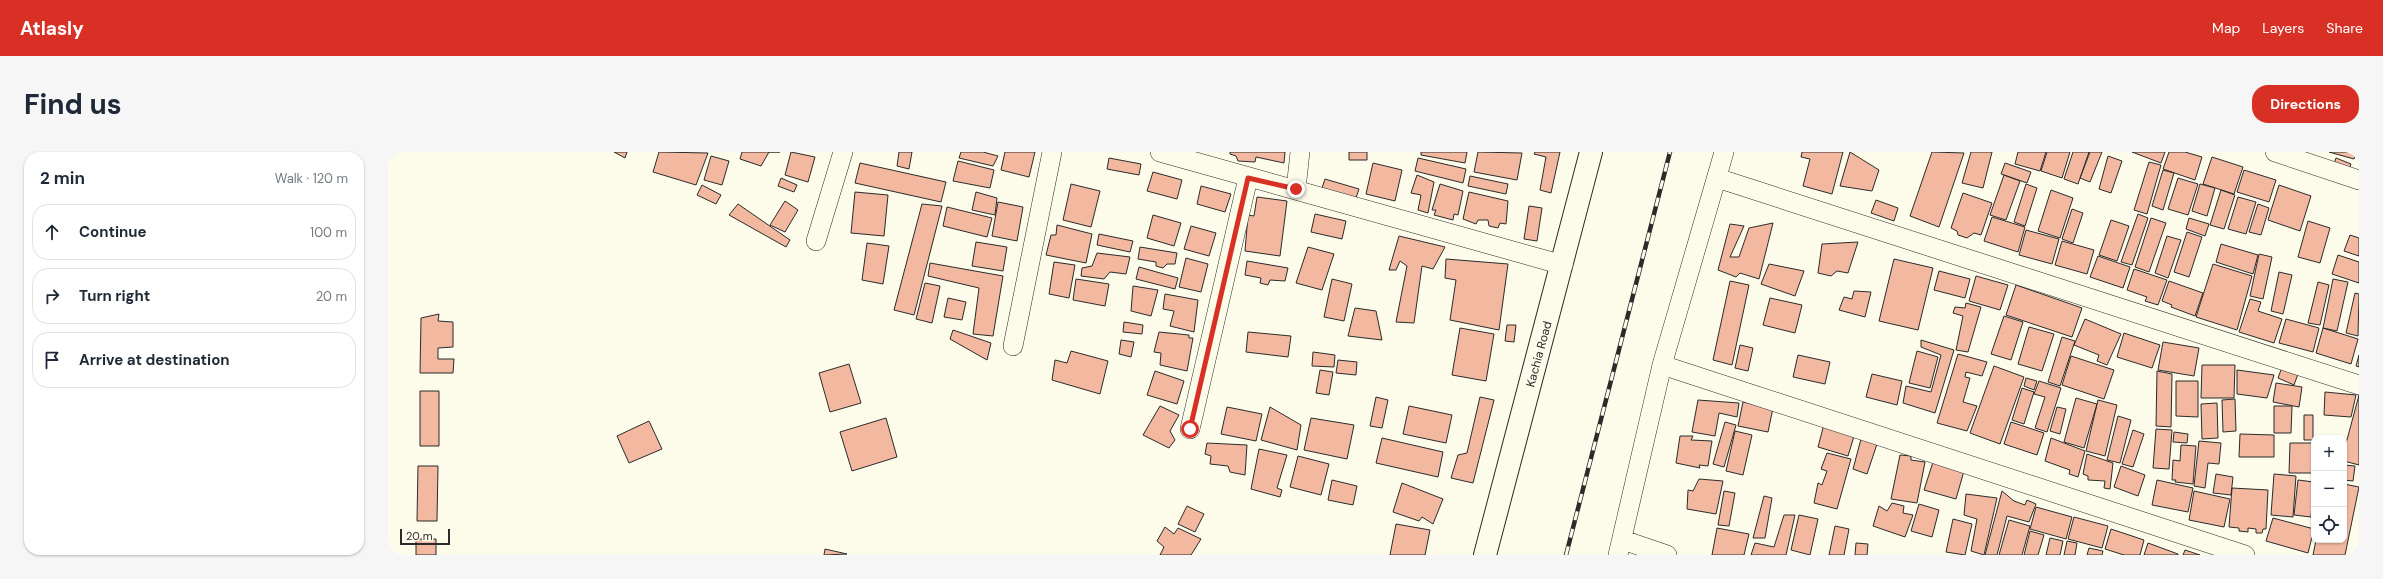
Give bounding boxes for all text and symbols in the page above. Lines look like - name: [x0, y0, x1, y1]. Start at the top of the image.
- text: Atlasly: [20, 16, 84, 41]
- text: Map: [2212, 19, 2240, 37]
- text: Layers: [2262, 19, 2304, 37]
- text: Share: [2326, 19, 2363, 37]
- button: Directions: [2252, 85, 2359, 123]
- text: Find us: [24, 86, 122, 123]
- text: 2 min: [40, 167, 85, 189]
- text: Walk · 120 m: [275, 170, 348, 187]
- route end: [1287, 180, 1305, 198]
- icon: ahead: [41, 221, 63, 243]
- text: Continue: [79, 222, 147, 242]
- text: 100 m: [310, 224, 347, 241]
- icon: right: [41, 285, 63, 307]
- text: Turn right: [79, 286, 150, 306]
- text: 20 m: [316, 288, 347, 305]
- street label: Kachia Road: [1523, 319, 1555, 389]
- icon: arrive: [41, 349, 63, 371]
- text: Arrive at destination: [79, 350, 230, 370]
- route start: [1181, 420, 1199, 438]
- map controls: [2311, 435, 2347, 543]
- button: +: [2311, 435, 2347, 471]
- button: −: [2311, 471, 2347, 507]
- button: locate: [2311, 507, 2347, 543]
- scale bar: [400, 527, 450, 546]
- text: 20 m: [406, 529, 432, 543]

